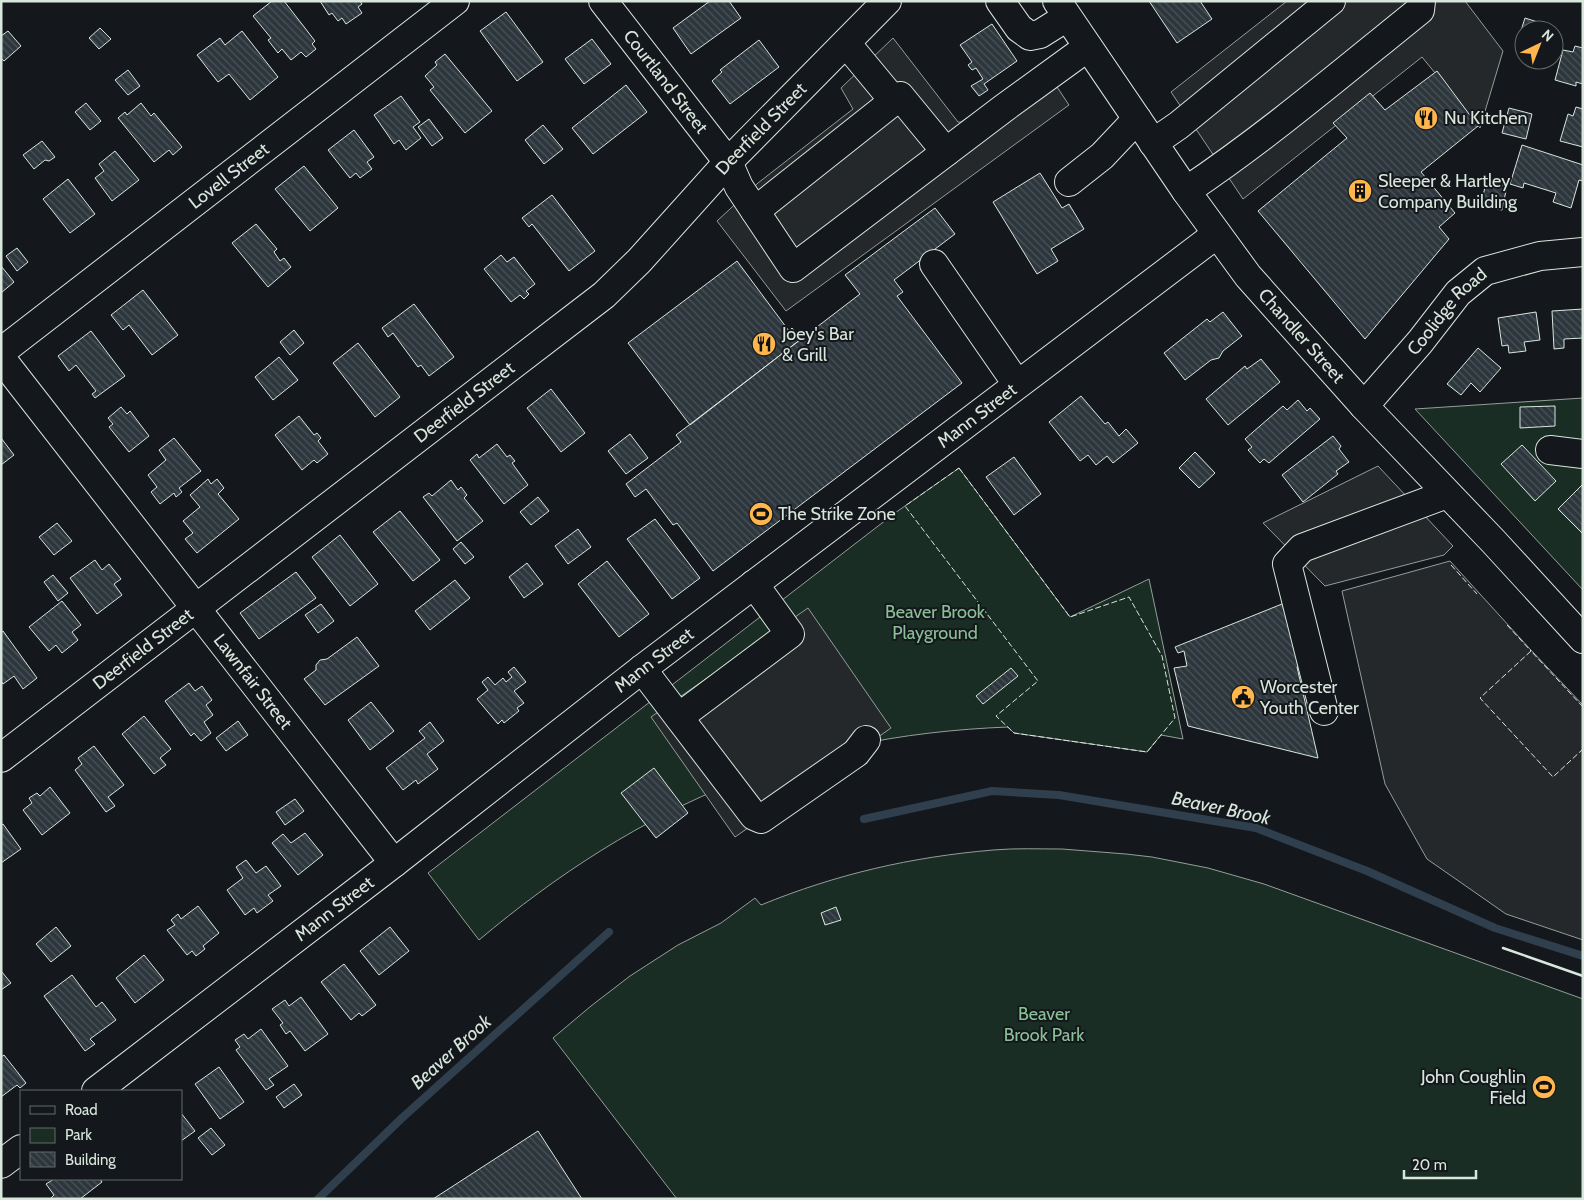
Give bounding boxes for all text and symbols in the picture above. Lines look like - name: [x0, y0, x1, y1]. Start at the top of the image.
- north arrow: [1514, 20, 1564, 70]
- street label: Courtland Street: [618, 25, 713, 138]
- text: N: [1538, 26, 1558, 45]
- street label: Deerfield Street: [711, 78, 811, 179]
- restaurant icon: Nu Kitchen: [1413, 105, 1439, 131]
- place label: Nu Kitchen: [1444, 107, 1528, 129]
- street label: Lovell Street: [184, 138, 273, 214]
- place label: Sleeper & Hartley Company Building: [1378, 170, 1518, 213]
- building icon: Sleeper & Hartley Company Building: [1347, 178, 1373, 204]
- street label: Coolidge Road: [1402, 263, 1491, 360]
- street label: Chandler Street: [1254, 284, 1349, 388]
- place label: Joey's Bar & Grill: [781, 323, 854, 366]
- restaurant icon: Joey's Bar & Grill: [751, 331, 777, 357]
- street label: Deerfield Street: [410, 357, 519, 448]
- street label: Mann Street: [933, 379, 1021, 453]
- sports icon: The Strike Zone: [748, 501, 774, 527]
- place label: The Strike Zone: [778, 503, 896, 525]
- park label: Beaver Brook Playground: [885, 601, 986, 644]
- street label: Deerfield Street: [88, 604, 198, 694]
- street label: Mann Street: [610, 623, 698, 697]
- street label: Lawnfair Street: [209, 629, 297, 734]
- place label: Worcester Youth Center: [1259, 676, 1359, 719]
- public building icon: Worcester Youth Center: [1230, 684, 1256, 710]
- water label: Beaver Brook: [1170, 786, 1273, 830]
- street label: Mann Street: [290, 872, 378, 946]
- park label: Beaver Brook Park: [1004, 1003, 1085, 1046]
- water label: Beaver Brook: [406, 1009, 497, 1094]
- place label: John Coughlin Field: [1420, 1066, 1526, 1109]
- sports icon: John Coughlin Field: [1531, 1074, 1557, 1100]
- legend: [20, 1090, 182, 1180]
- text: Road: [65, 1101, 98, 1119]
- text: Park: [65, 1126, 92, 1144]
- scale bar: [1404, 1148, 1476, 1180]
- text: Building: [65, 1151, 116, 1169]
- text: 20 m: [1412, 1156, 1447, 1174]

